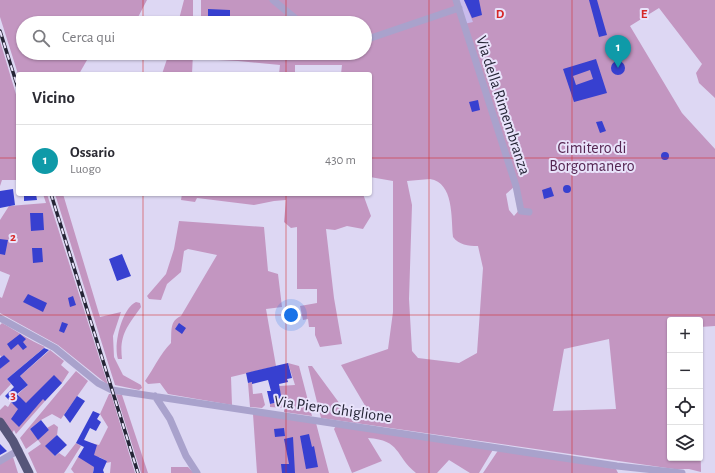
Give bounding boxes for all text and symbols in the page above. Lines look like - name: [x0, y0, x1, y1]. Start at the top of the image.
- text: D: [496, 8, 505, 21]
- text: E: [641, 8, 648, 21]
- search box: [16, 16, 372, 60]
- icon: search: [30, 27, 52, 49]
- text: Cerca qui: [62, 30, 115, 45]
- street label: Via della Rimembranza: [473, 34, 533, 177]
- pin: 1: [605, 35, 631, 68]
- text: Vicino: [32, 89, 75, 106]
- park label: Cimitero di Borgomanero: [549, 140, 635, 174]
- text: Ossario: [70, 145, 115, 160]
- text: 1: [43, 154, 47, 167]
- text: 430 m: [325, 154, 356, 167]
- text: Luogo: [70, 163, 101, 176]
- text: 2: [10, 231, 16, 244]
- your location: [281, 305, 301, 325]
- map controls: [667, 317, 703, 461]
- button: +: [667, 317, 703, 353]
- button: −: [667, 353, 703, 389]
- text: 3: [10, 389, 16, 402]
- button: locate: [667, 389, 703, 425]
- street label: Via Piero Ghiglione: [273, 393, 393, 425]
- button: layers: [667, 425, 703, 461]

